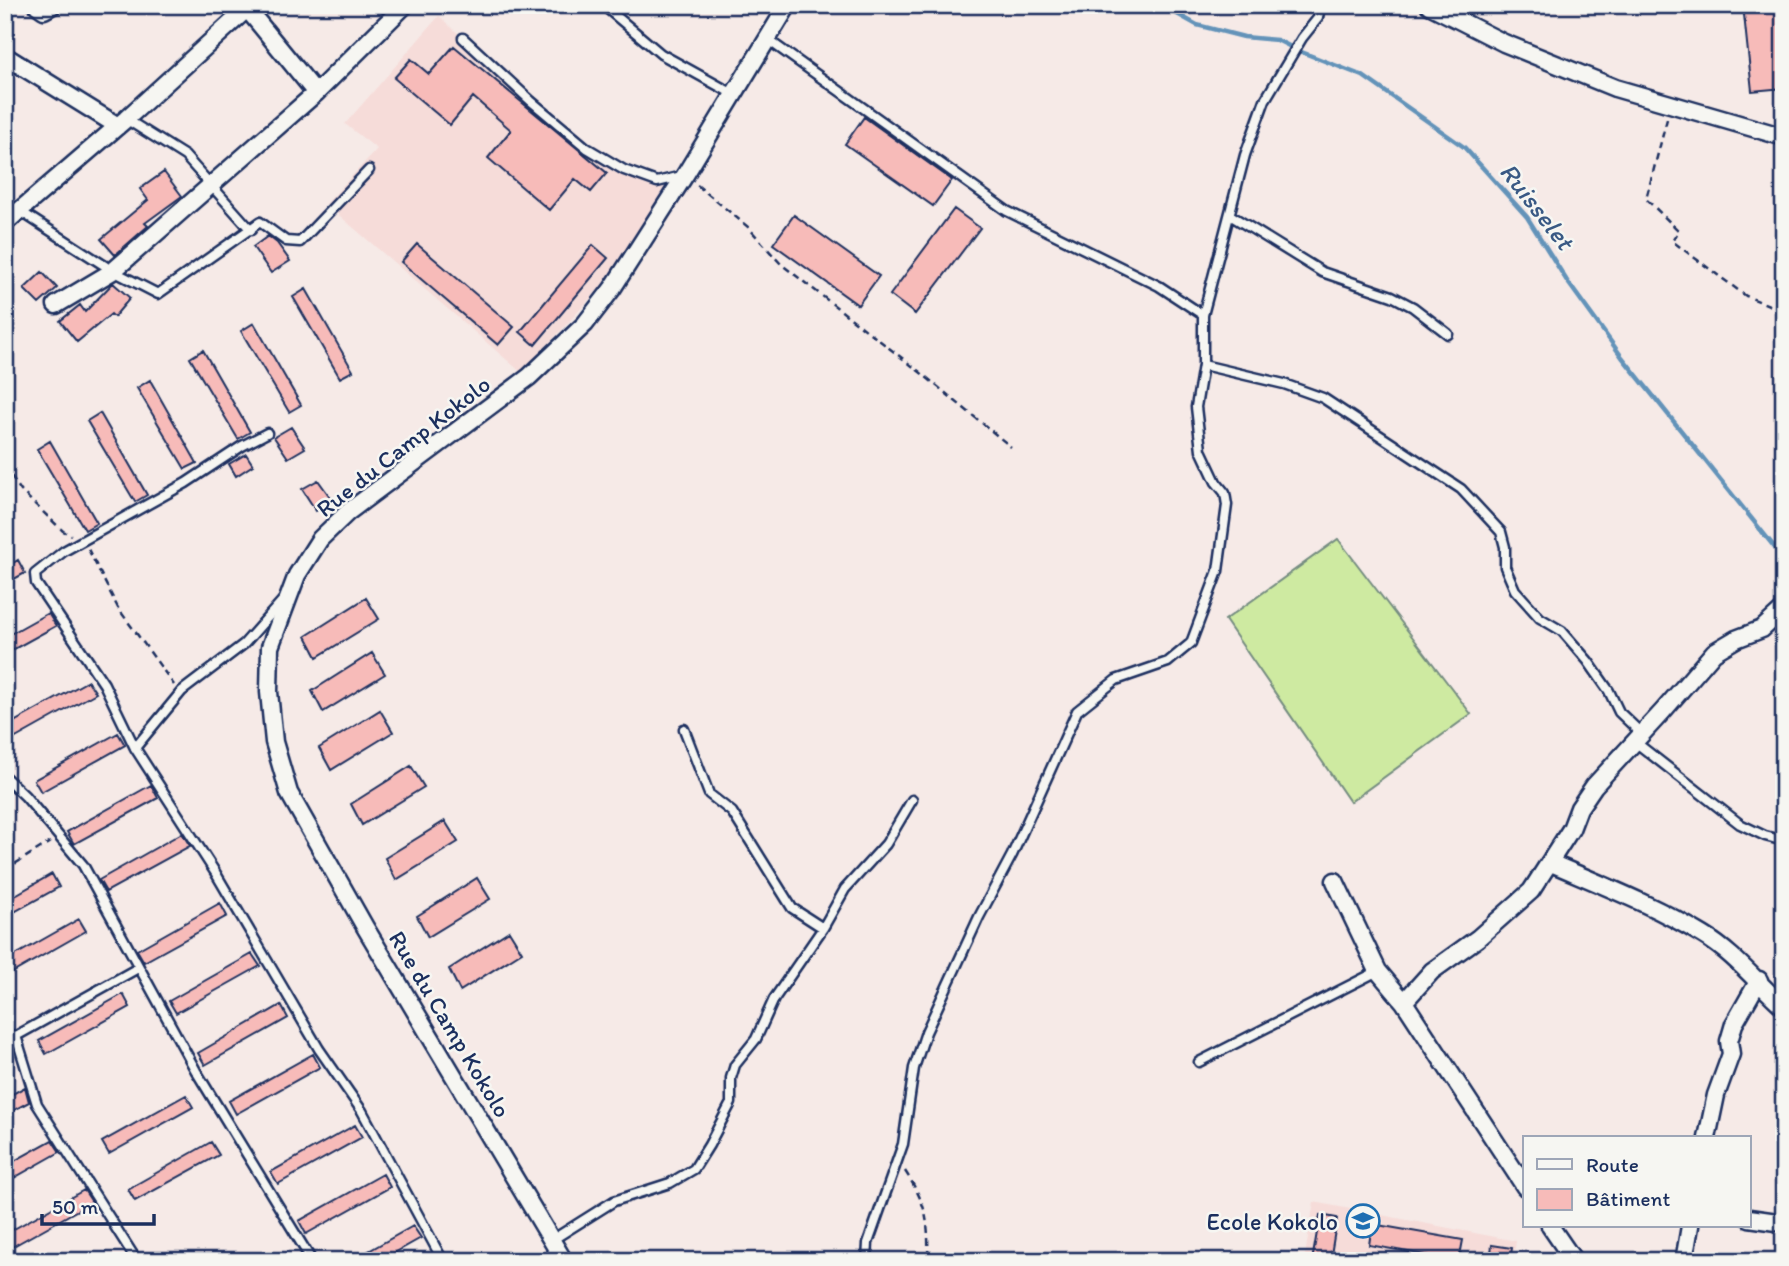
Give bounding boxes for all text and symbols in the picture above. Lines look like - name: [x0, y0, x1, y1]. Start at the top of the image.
- water label: Ruisselet: [1493, 156, 1582, 258]
- street label: Rue du Camp Kokolo: [310, 369, 496, 523]
- street label: Rue du Camp Kokolo: [383, 925, 517, 1123]
- legend: [1523, 1136, 1750, 1228]
- text: Route: [1586, 1152, 1639, 1177]
- scale bar: [42, 1182, 154, 1226]
- text: Bâtiment: [1586, 1186, 1670, 1211]
- text: 50 m: [52, 1194, 99, 1219]
- school or university icon: Ecole Kokolo: [1344, 1202, 1382, 1240]
- place label: Ecole Kokolo: [1206, 1207, 1338, 1236]

